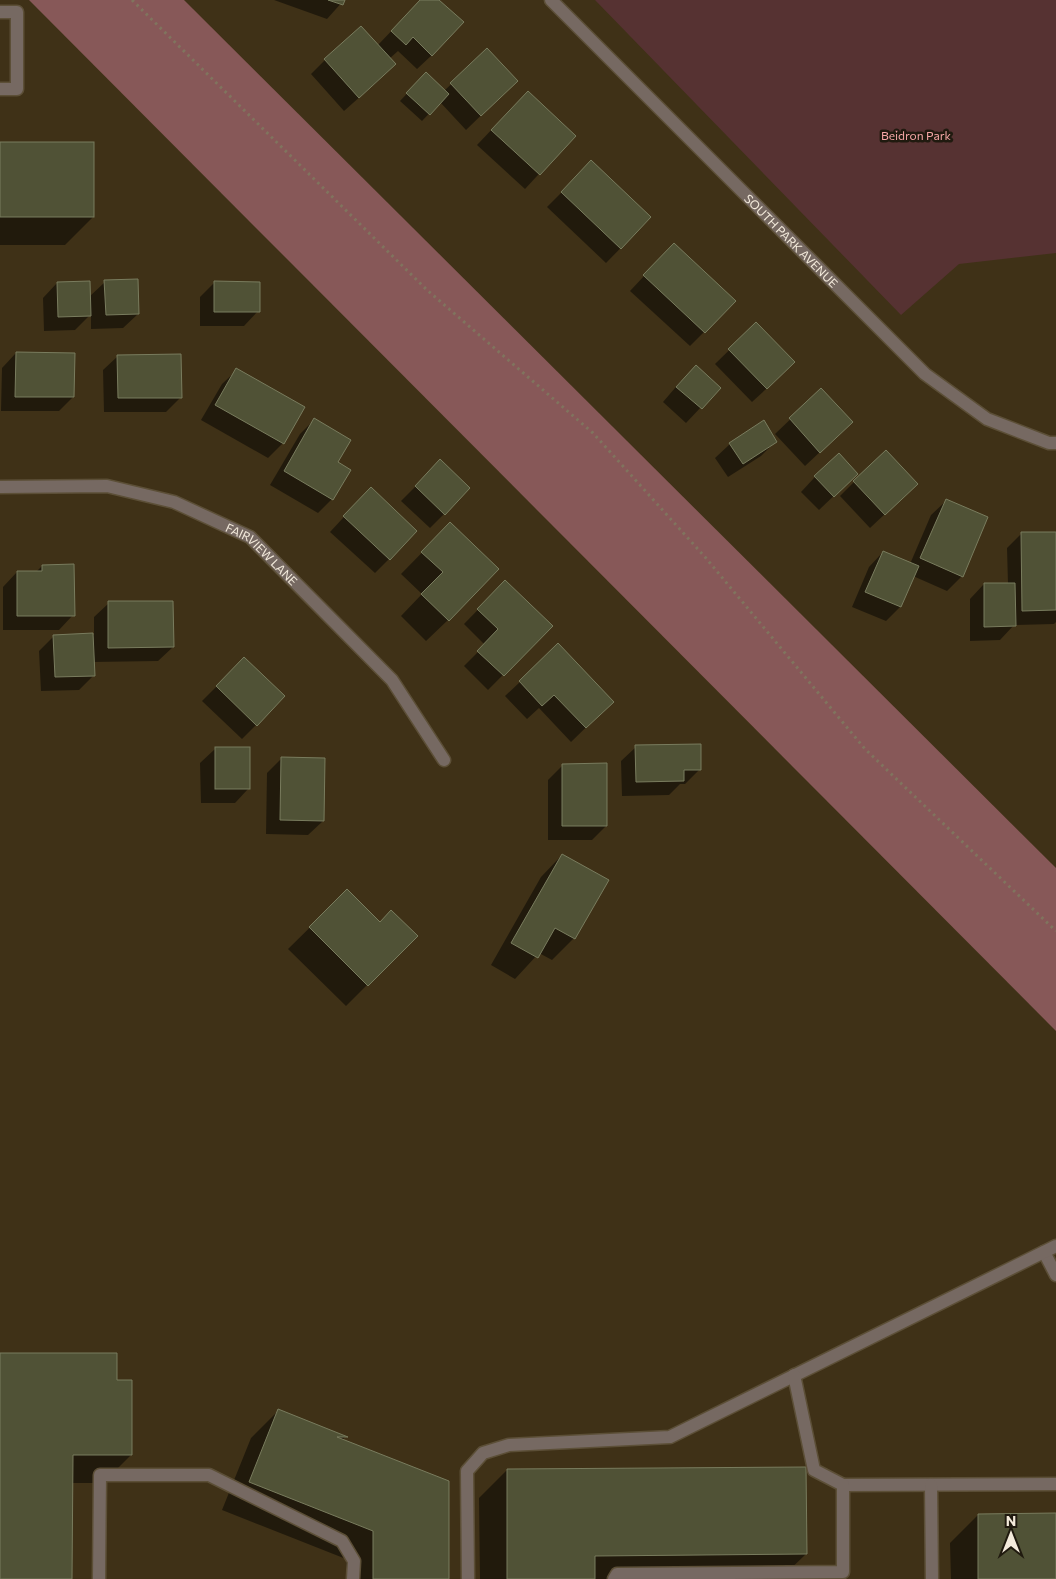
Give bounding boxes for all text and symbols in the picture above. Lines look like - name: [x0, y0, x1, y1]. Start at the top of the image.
- park label: Beidron Park: [881, 128, 952, 142]
- street label: SOUTH PARK AVENUE: [742, 191, 841, 290]
- street label: FAIRVIEW LANE: [224, 520, 301, 588]
- north arrow: [986, 1509, 1036, 1559]
- text: N: [1006, 1512, 1016, 1529]

